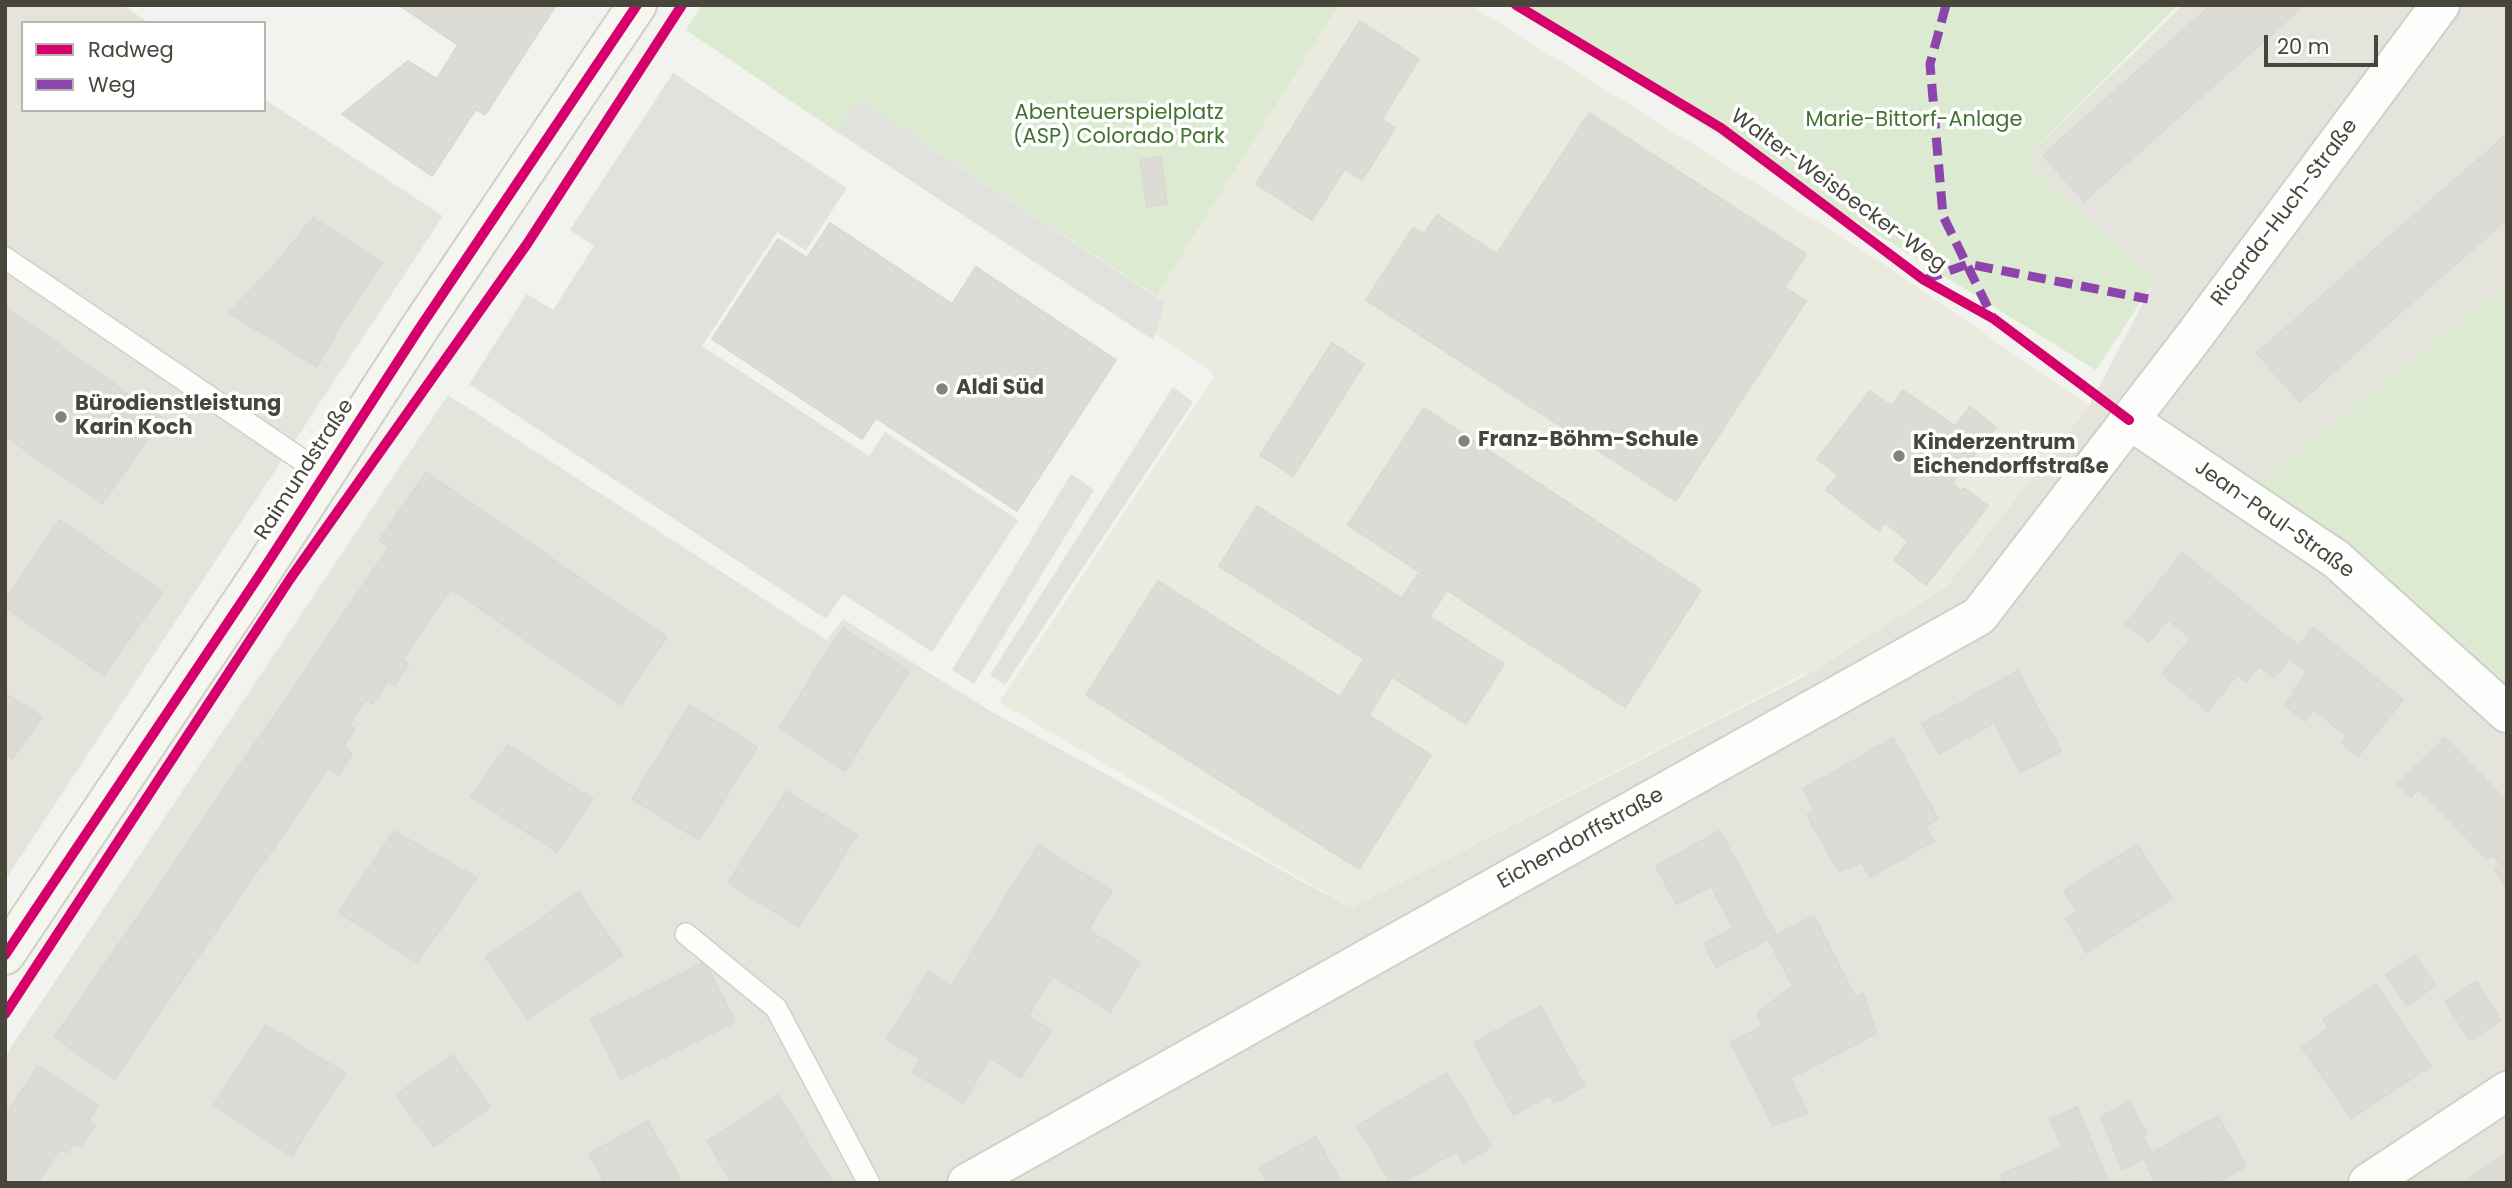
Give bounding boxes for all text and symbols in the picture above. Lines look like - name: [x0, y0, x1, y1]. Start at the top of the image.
- legend: [21, 21, 266, 112]
- scale bar: [2267, 21, 2381, 65]
- text: 20 m: [2277, 32, 2330, 61]
- text: Radweg: [88, 35, 174, 64]
- text: Weg: [88, 70, 136, 99]
- park label: Abenteuerspielplatz (ASP) Colorado Park: [1013, 101, 1225, 151]
- street label: Walter-Weisbecker-Weg: [1725, 104, 1951, 278]
- park label: Marie-Bittorf-Anlage: [1805, 108, 2023, 134]
- street label: Ricarda-Huch-Straße: [2206, 114, 2364, 312]
- place label: Aldi Süd: [956, 376, 1044, 402]
- marker: Aldi Süd: [934, 381, 950, 397]
- place label: Bürodienstleistung Karin Koch: [75, 392, 281, 442]
- street label: Raimundstraße: [250, 395, 360, 545]
- marker: Bürodienstleistung Karin Koch: [53, 409, 69, 425]
- place label: Franz-Böhm-Schule: [1478, 428, 1698, 454]
- place label: Kinderzentrum Eichendorffstraße: [1913, 431, 2109, 481]
- marker: Franz-Böhm-Schule: [1456, 433, 1472, 449]
- marker: Kinderzentrum Eichendorffstraße: [1891, 448, 1907, 464]
- street label: Jean-Paul-Straße: [2189, 455, 2359, 585]
- street label: Eichendorffstraße: [1494, 783, 1668, 895]

